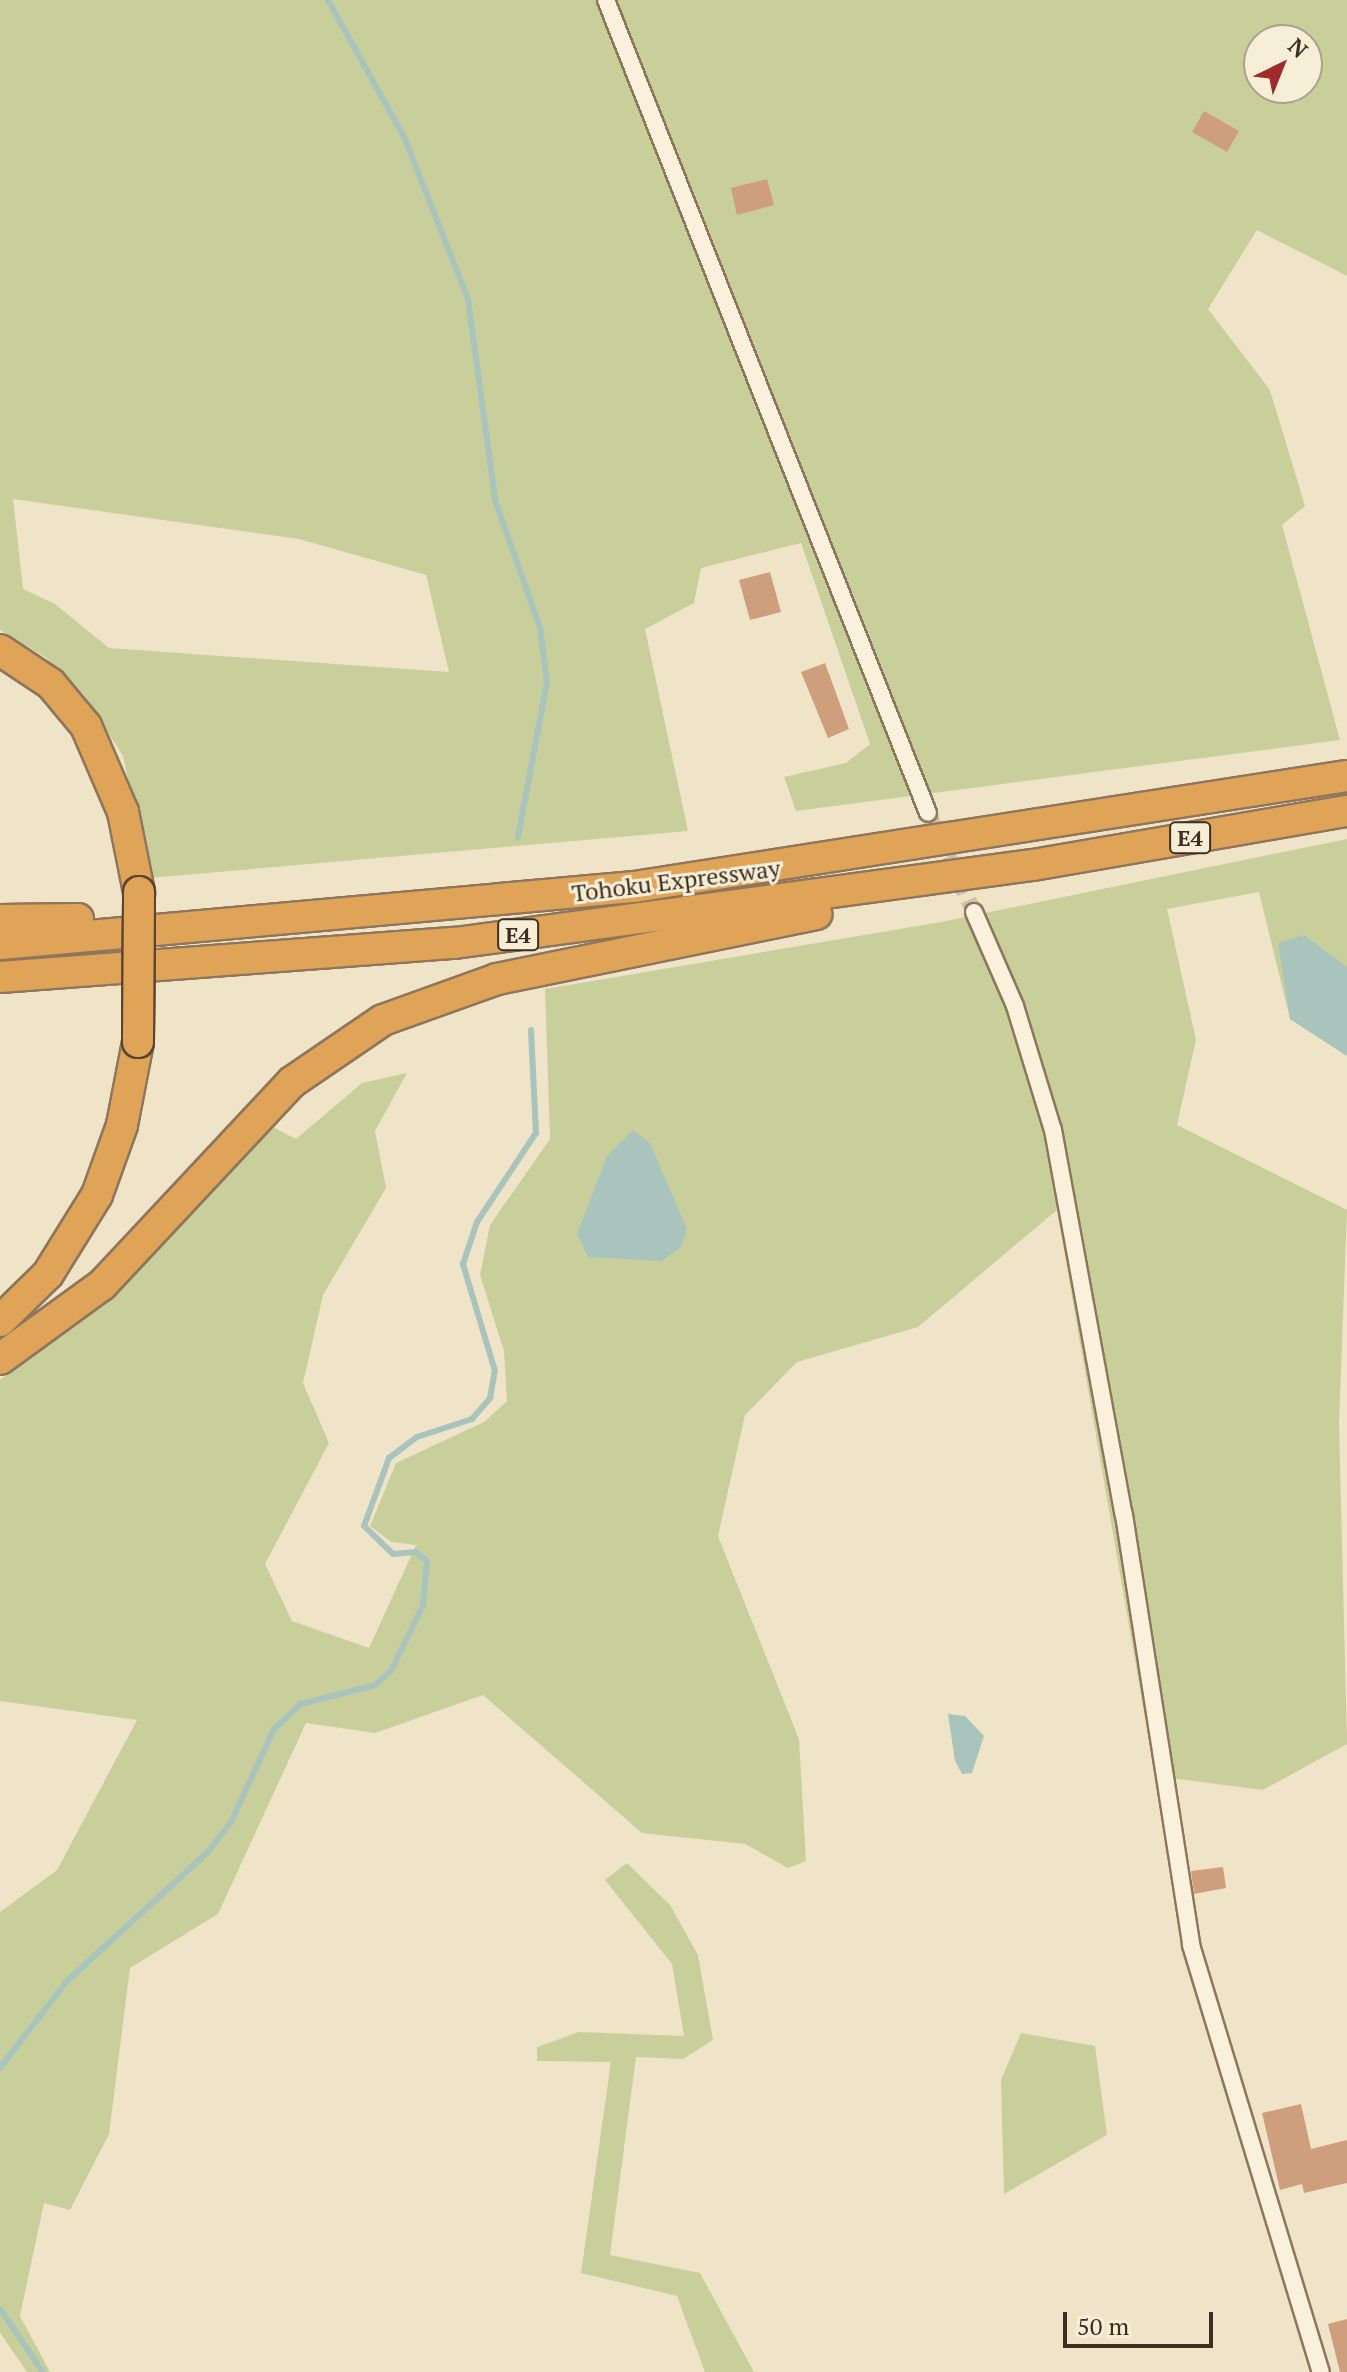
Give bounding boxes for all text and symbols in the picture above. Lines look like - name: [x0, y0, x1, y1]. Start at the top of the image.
- north arrow: [1243, 24, 1323, 104]
- text: N: [1282, 31, 1314, 64]
- road number: E4: [1168, 820, 1212, 856]
- street label: Tohoku Expressway: [570, 854, 782, 908]
- road number: E4: [496, 917, 540, 953]
- scale bar: [1067, 2296, 1217, 2346]
- text: 50 m: [1077, 2310, 1129, 2342]

